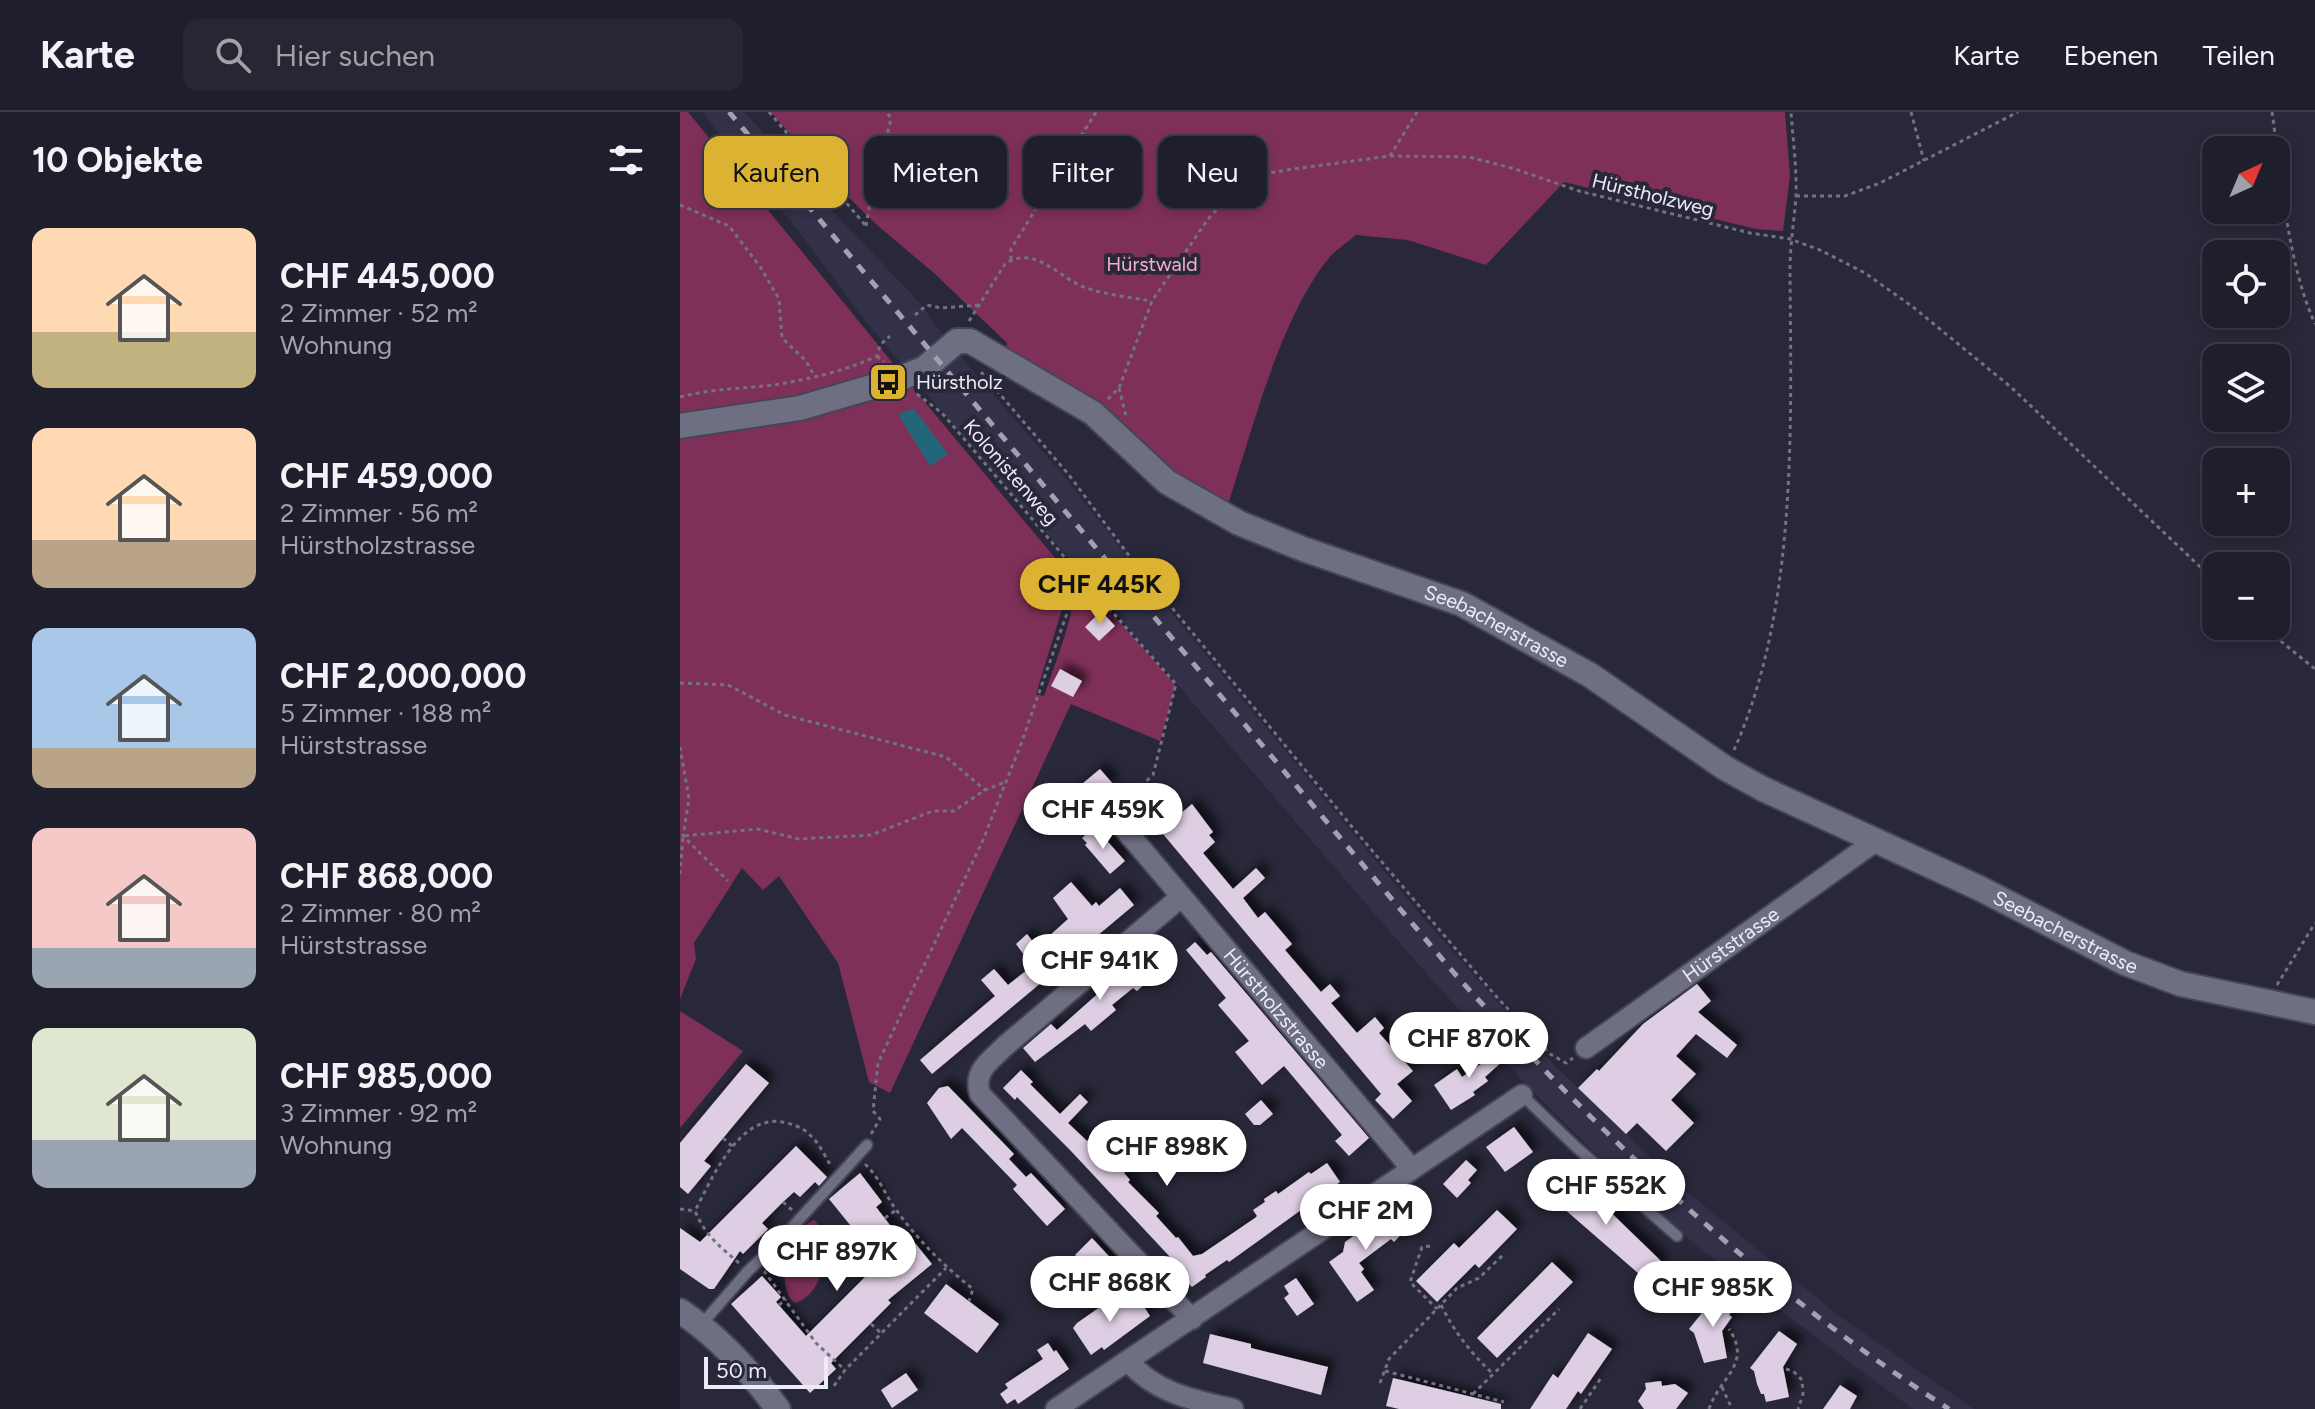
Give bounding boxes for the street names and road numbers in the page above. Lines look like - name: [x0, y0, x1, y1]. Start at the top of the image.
- street label: Hürstholzweg: [1589, 168, 1717, 222]
- street label: Kolonistenweg: [959, 414, 1063, 530]
- street label: Seebacherstrasse: [1421, 580, 1573, 673]
- street label: Seebacherstrasse: [1989, 885, 2141, 979]
- street label: Hürststrasse: [1678, 902, 1784, 987]
- street label: Hürstholzstrasse: [1219, 943, 1334, 1074]

